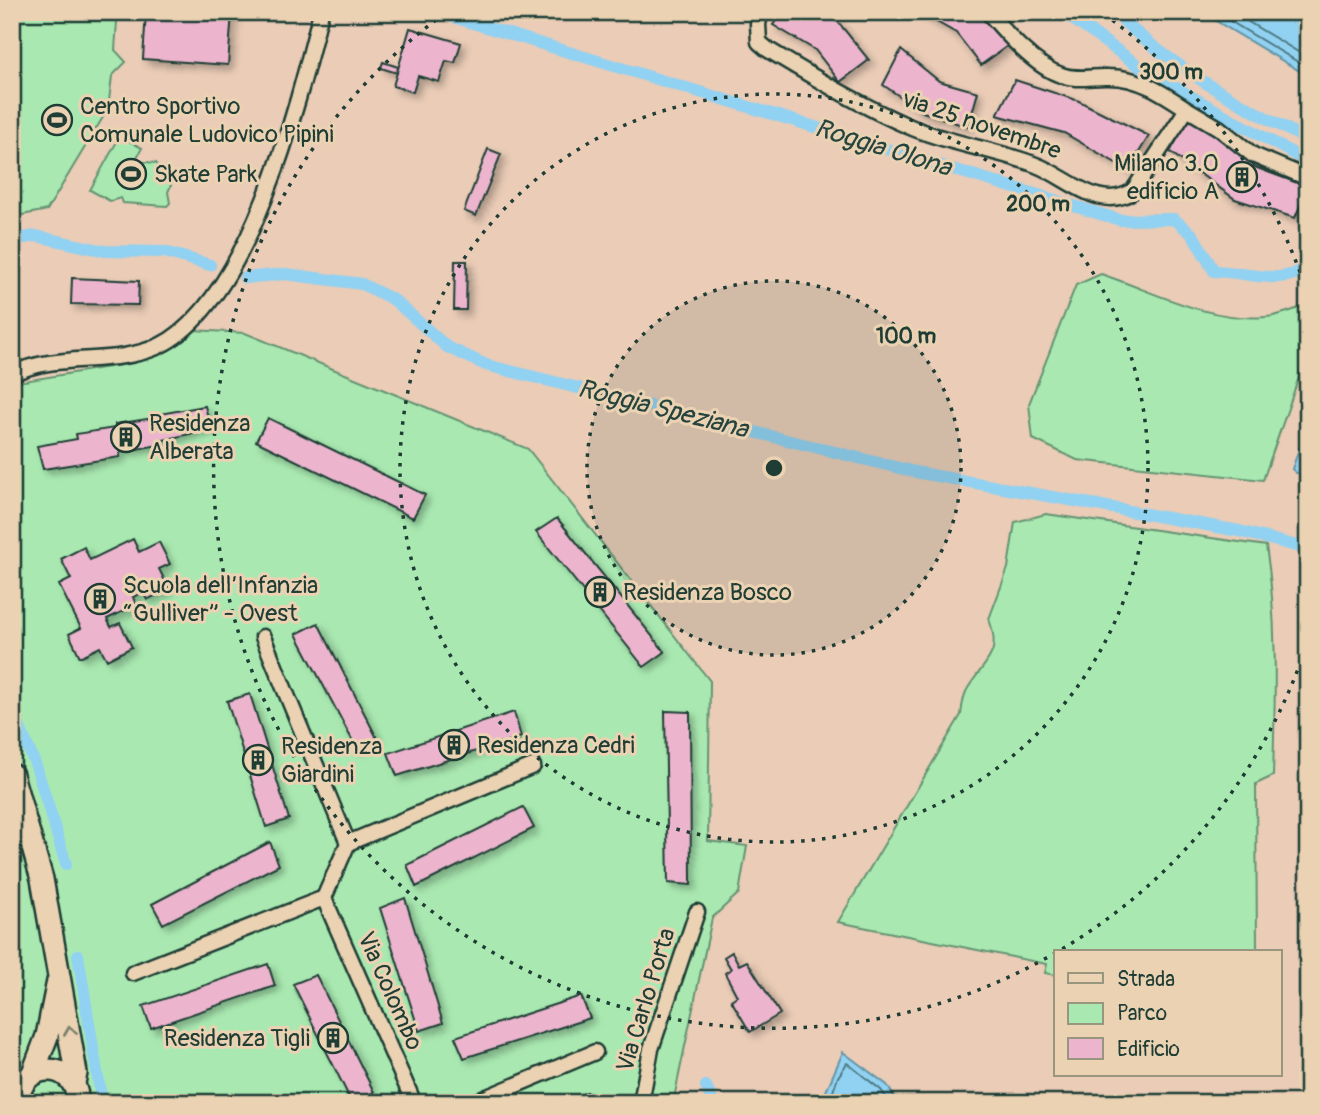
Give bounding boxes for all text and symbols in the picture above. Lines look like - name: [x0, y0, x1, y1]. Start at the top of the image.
- text: 300 m: [1139, 59, 1203, 86]
- street label: via 25 novembre: [898, 84, 1065, 166]
- place label: Centro Sportivo Comunale Ludovico Pipini: [80, 92, 334, 149]
- sports icon: Centro Sportivo Comunale Ludovico Pipini: [40, 103, 74, 137]
- water label: Roggia Olona: [811, 112, 957, 184]
- place label: Milano 3.0 edificio A: [1114, 149, 1219, 206]
- sports icon: Skate Park: [114, 157, 148, 191]
- place label: Skate Park: [154, 160, 257, 189]
- building icon: Milano 3.0 edificio A: [1225, 160, 1259, 194]
- text: 200 m: [1006, 191, 1070, 218]
- text: 100 m: [876, 323, 936, 350]
- water label: Roggia Speziana: [575, 372, 753, 446]
- place label: Residenza Alberata: [149, 409, 250, 466]
- building icon: Residenza Alberata: [109, 420, 143, 454]
- centre of rings: [762, 456, 786, 480]
- place label: Scuola dell’Infanzia “Gulliver” - Ovest: [123, 571, 318, 628]
- building icon: Residenza Bosco: [583, 575, 617, 609]
- place label: Residenza Bosco: [623, 578, 792, 607]
- building icon: Scuola dell’Infanzia “Gulliver” - Ovest: [83, 582, 117, 616]
- building icon: Residenza Cedri: [437, 728, 471, 762]
- place label: Residenza Cedri: [477, 731, 635, 760]
- place label: Residenza Giardini: [281, 732, 382, 789]
- building icon: Residenza Giardini: [241, 743, 275, 777]
- street label: Via Carlo Porta: [610, 925, 682, 1075]
- street label: Via Colombo: [351, 927, 429, 1055]
- legend: [1054, 950, 1282, 1076]
- text: Strada: [1117, 966, 1175, 993]
- text: Parco: [1117, 1000, 1167, 1027]
- building icon: Residenza Tigli: [316, 1021, 350, 1055]
- place label: Residenza Tigli: [164, 1024, 310, 1053]
- one-way arrow: [62, 1025, 77, 1037]
- text: Edificio: [1117, 1036, 1180, 1063]

